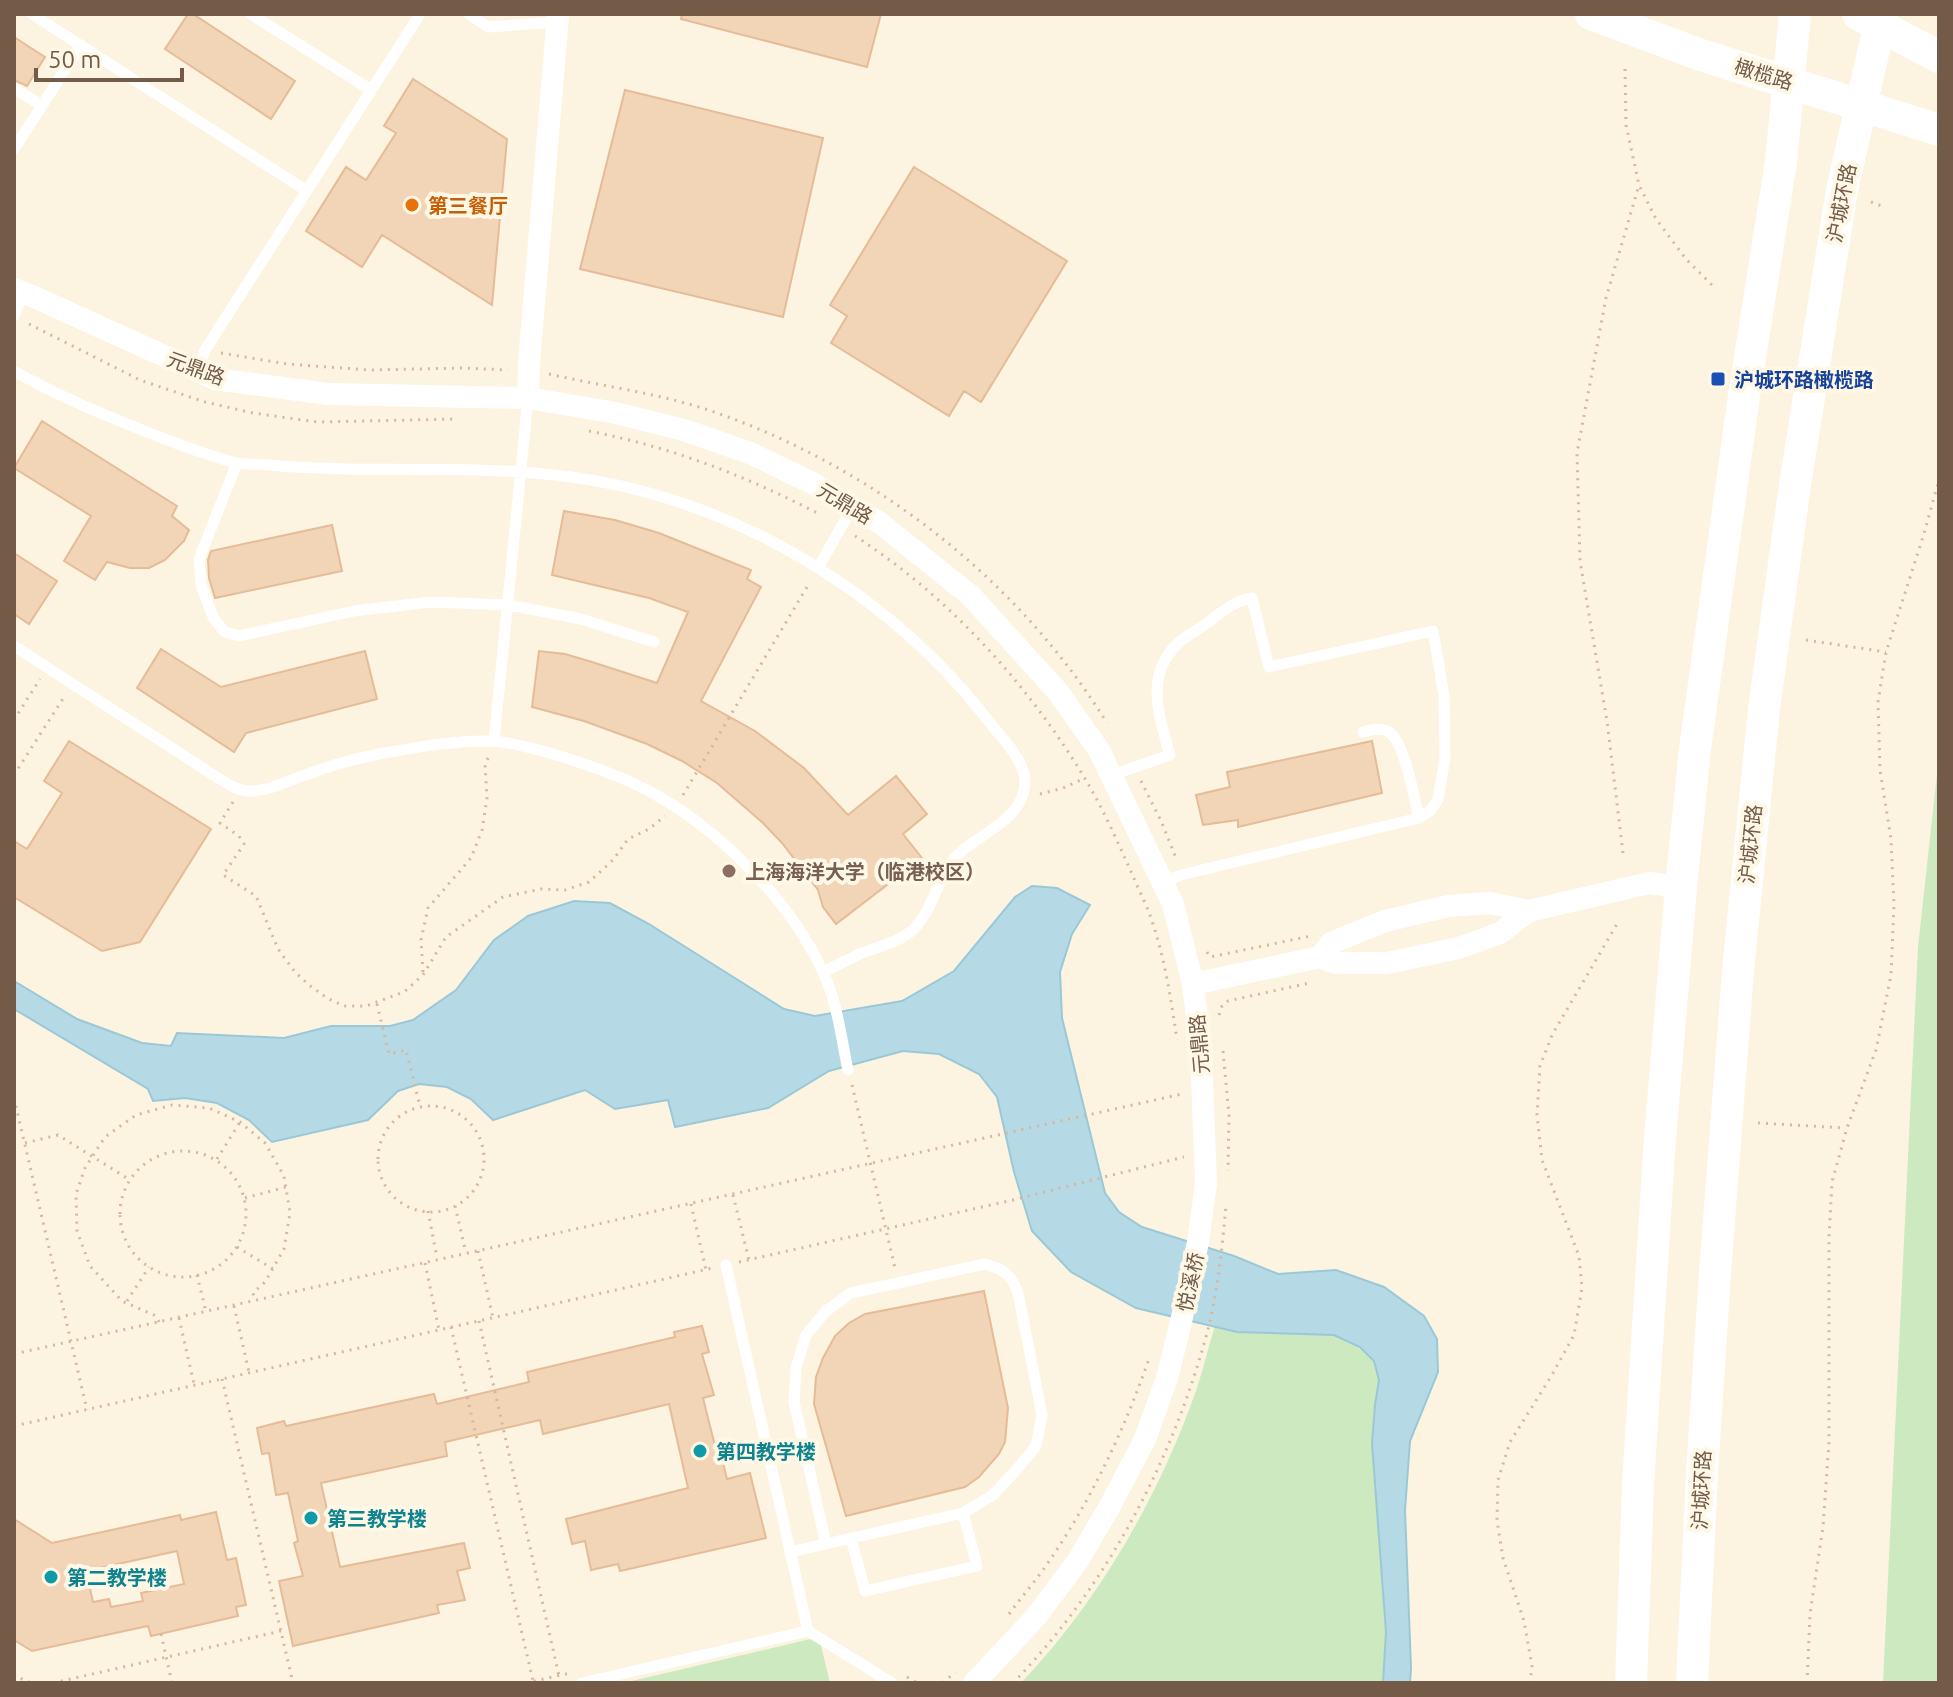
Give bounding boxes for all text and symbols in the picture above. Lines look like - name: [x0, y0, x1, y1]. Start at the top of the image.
- scale bar: [36, 32, 182, 82]
- text: 50 m: [48, 46, 101, 73]
- street label: 橄榄路: [1732, 54, 1796, 94]
- street label: 沪城环路: [1822, 162, 1860, 244]
- place label: 第三餐厅: [428, 194, 508, 217]
- marker: 第三餐厅: [403, 196, 421, 214]
- street label: 元鼎路: [164, 347, 228, 389]
- place label: 沪城环路橄榄路: [1734, 368, 1874, 391]
- marker: 沪城环路橄榄路: [1709, 370, 1727, 388]
- street label: 元鼎路: [813, 478, 877, 528]
- street label: 沪城环路: [1734, 803, 1766, 885]
- place label: 上海海洋大学（临港校区）: [745, 860, 985, 883]
- marker: 上海海洋大学（临港校区）: [720, 862, 738, 880]
- street label: 元鼎路: [1185, 1013, 1213, 1075]
- street label: 悦溪桥: [1173, 1250, 1207, 1314]
- place label: 第四教学楼: [716, 1440, 816, 1463]
- marker: 第四教学楼: [691, 1442, 709, 1460]
- street label: 沪城环路: [1687, 1449, 1715, 1531]
- place label: 第三教学楼: [327, 1507, 427, 1530]
- marker: 第三教学楼: [302, 1509, 320, 1527]
- place label: 第二教学楼: [67, 1566, 167, 1589]
- marker: 第二教学楼: [42, 1568, 60, 1586]

